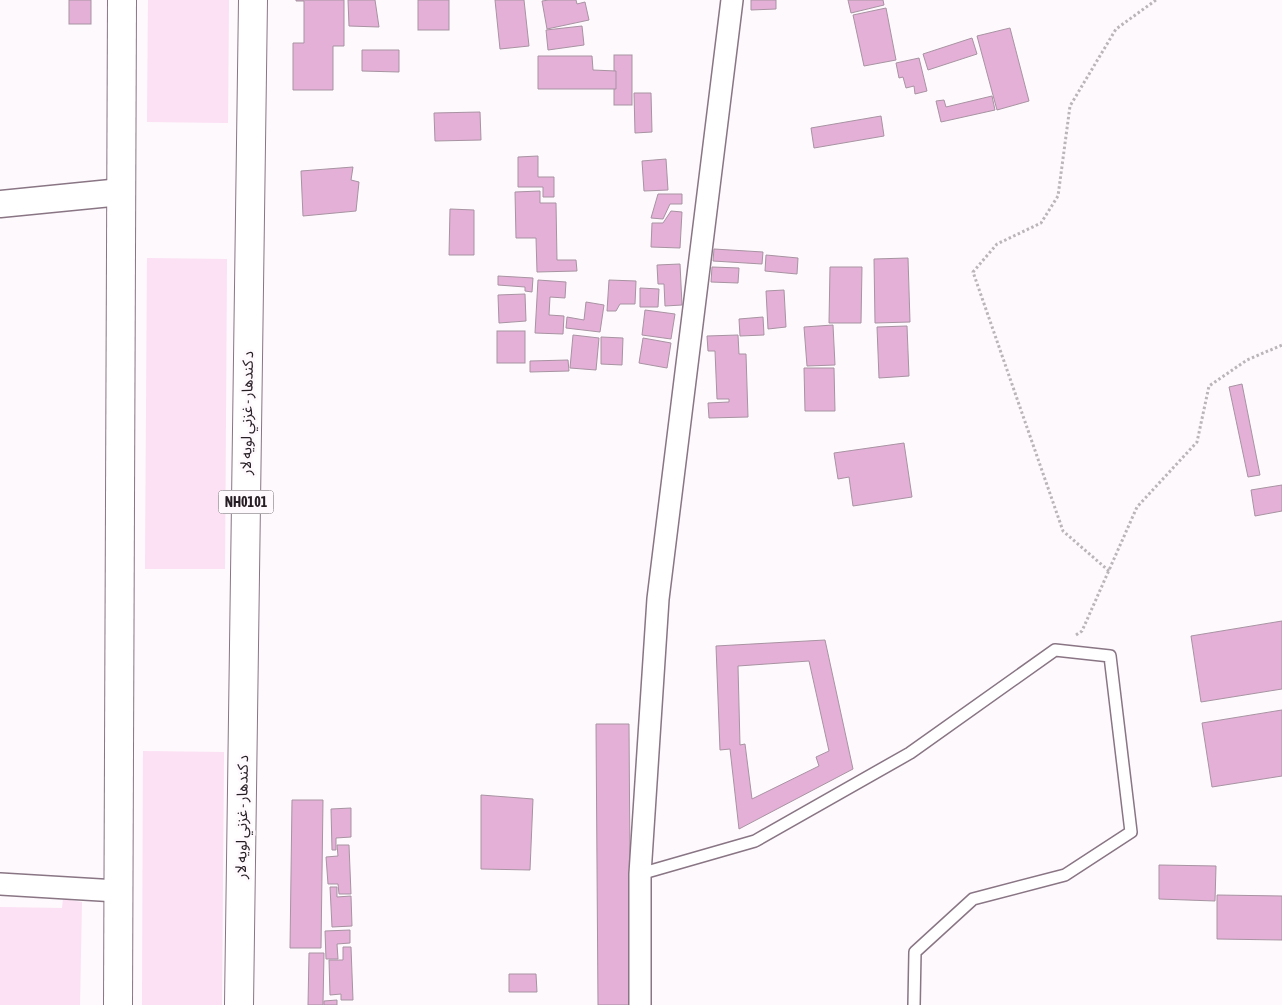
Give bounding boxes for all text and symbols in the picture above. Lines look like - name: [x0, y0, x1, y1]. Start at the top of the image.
- street label: د کندهار - غزني لويه لار: [237, 351, 260, 476]
- road number: NH0101: [218, 491, 274, 514]
- street label: د کندهار - غزني لويه لار: [232, 755, 255, 880]

